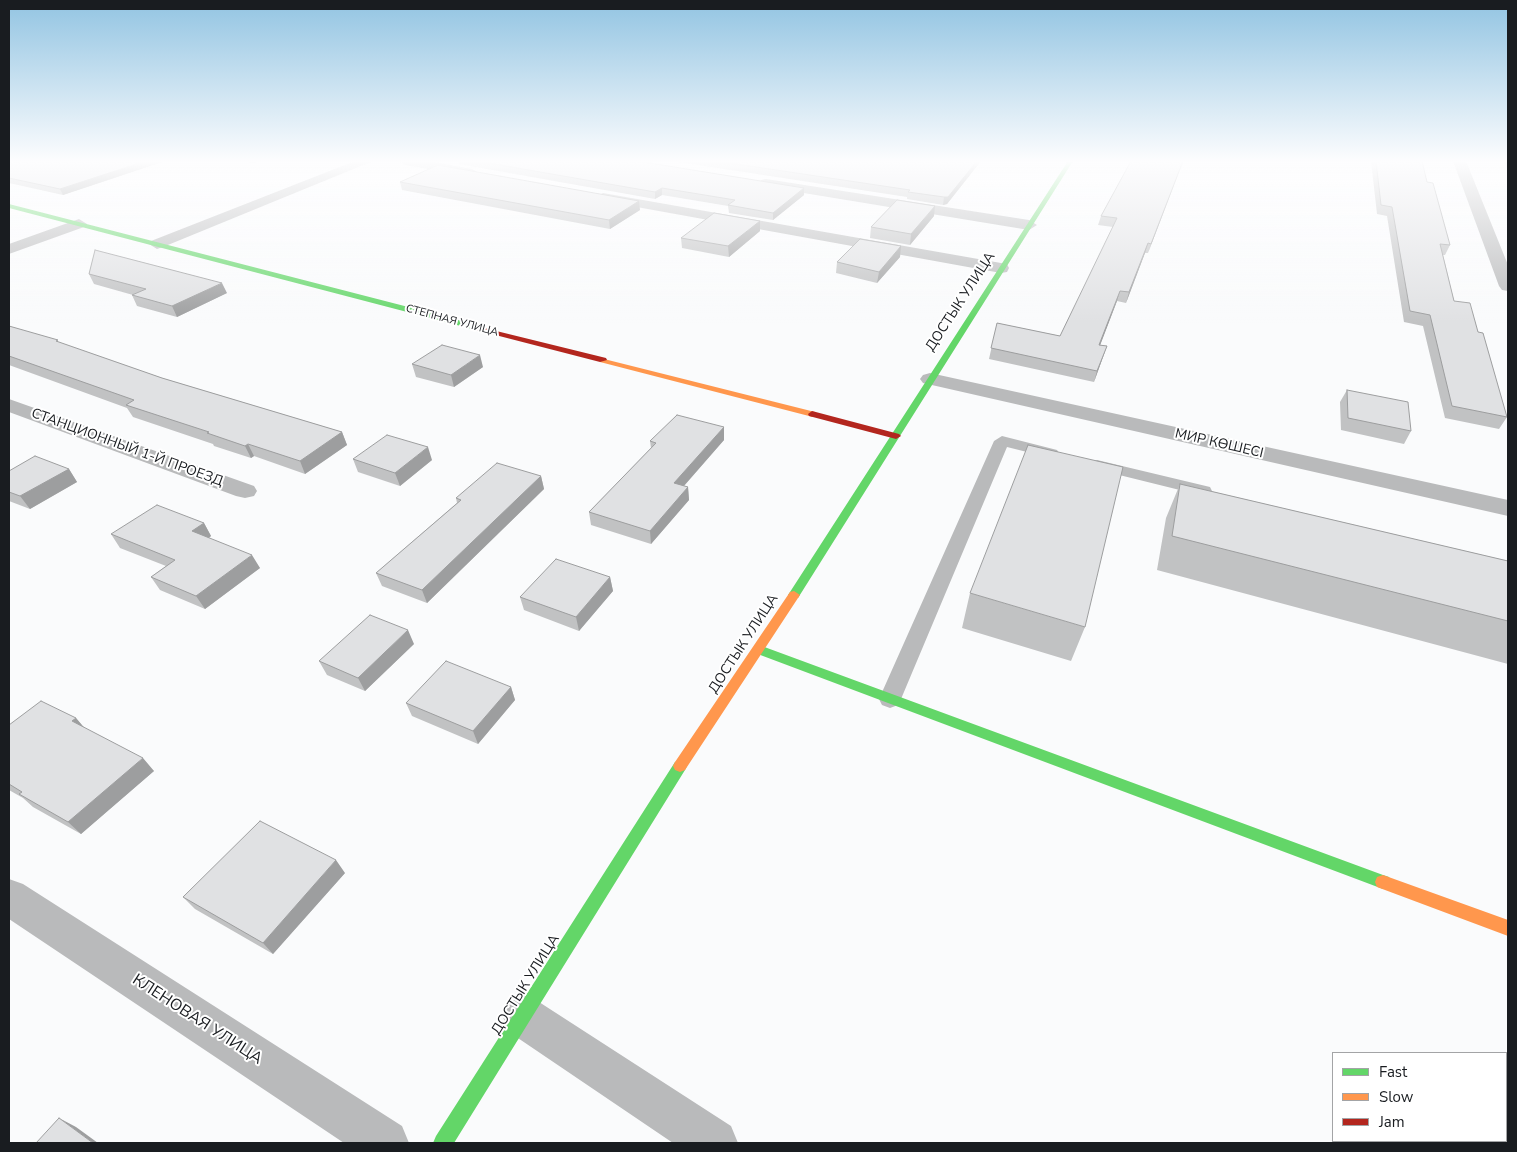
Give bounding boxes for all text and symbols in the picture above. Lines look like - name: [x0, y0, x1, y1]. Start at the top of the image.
- street label: ДОСТЫК УЛИЦА: [923, 249, 999, 355]
- street label: СТЕПНАЯ УЛИЦА: [404, 302, 500, 340]
- street label: СТАНЦИОННЫЙ 1-Й ПРОЕЗД: [29, 405, 225, 491]
- street label: МИР КӨШЕСІ: [1173, 426, 1265, 462]
- street label: ДОСТЫК УЛИЦА: [706, 591, 782, 697]
- street label: ДОСТЫК УЛИЦА: [488, 932, 564, 1038]
- street label: КЛЕНОВАЯ УЛИЦА: [128, 971, 266, 1069]
- legend: [1332, 1052, 1507, 1142]
- text: Fast: [1379, 1062, 1407, 1082]
- text: Slow: [1379, 1087, 1413, 1107]
- text: Jam: [1379, 1112, 1405, 1132]

